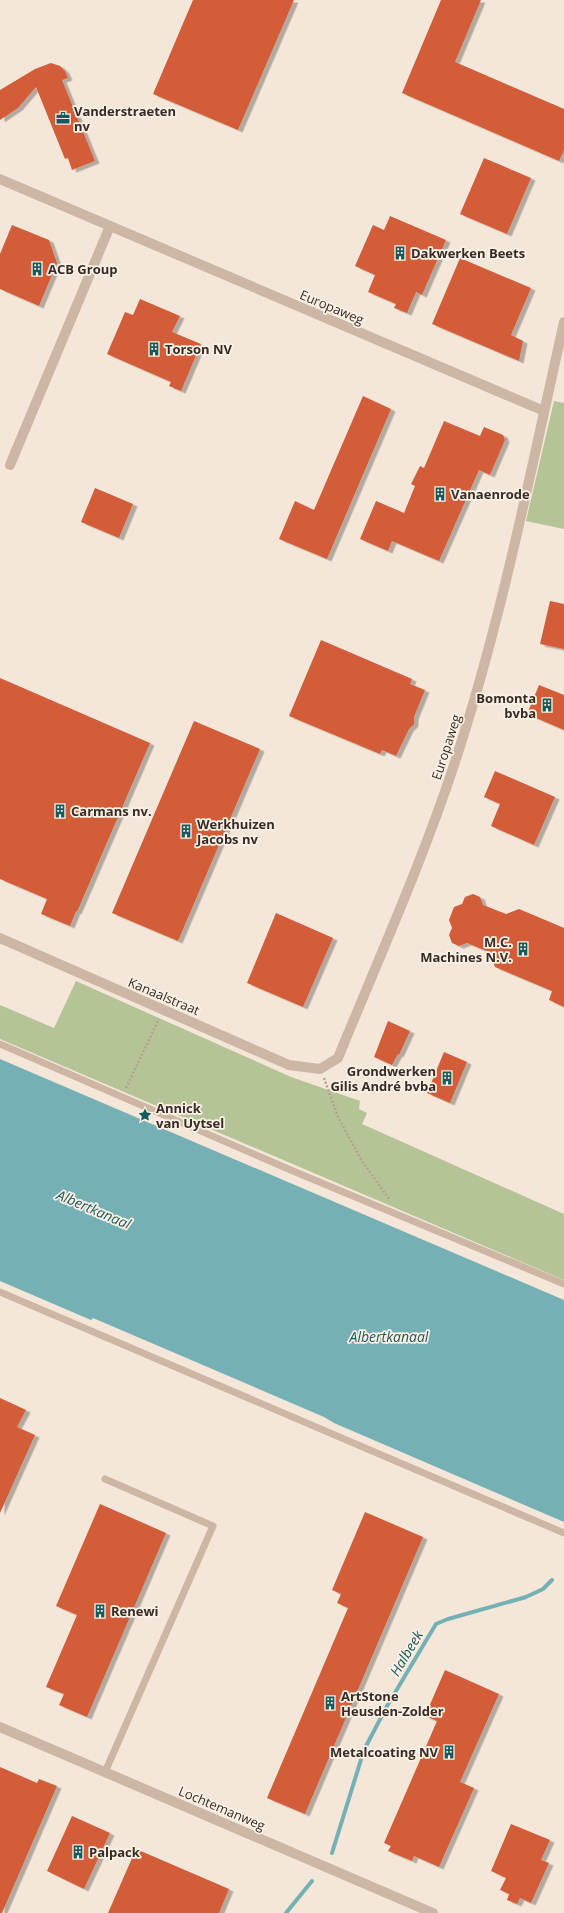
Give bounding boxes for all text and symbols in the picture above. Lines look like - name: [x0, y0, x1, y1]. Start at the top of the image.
- place label: Vanderstraeten nv: [74, 102, 176, 135]
- office icon: Vanderstraeten nv: [55, 110, 71, 126]
- place label: Dakwerken Beets: [411, 244, 525, 262]
- building icon: Dakwerken Beets: [392, 245, 408, 261]
- place label: ACB Group: [48, 260, 118, 278]
- building icon: ACB Group: [29, 261, 45, 277]
- street label: Europaweg: [297, 285, 367, 329]
- place label: Torson NV: [165, 340, 232, 358]
- building icon: Torson NV: [146, 341, 162, 357]
- place label: Vanaenrode: [451, 485, 530, 503]
- building icon: Vanaenrode: [432, 486, 448, 502]
- place label: Bomonta bvba: [476, 689, 536, 722]
- building icon: Bomonta bvba: [539, 697, 555, 713]
- street label: Europaweg: [427, 712, 465, 782]
- place label: Carmans nv.: [71, 802, 152, 820]
- building icon: Carmans nv.: [52, 803, 68, 819]
- place label: Werkhuizen Jacobs nv: [196, 815, 275, 848]
- building icon: Werkhuizen Jacobs nv: [178, 823, 194, 839]
- place label: M.C. Machines N.V.: [420, 933, 512, 966]
- building icon: M.C. Machines N.V.: [515, 941, 531, 957]
- street label: Kanaalstraat: [125, 973, 203, 1019]
- place label: Grondwerken Gilis André bvba: [330, 1062, 436, 1095]
- building icon: Grondwerken Gilis André bvba: [439, 1070, 455, 1086]
- place label: Annick van Uytsel: [156, 1099, 224, 1132]
- place icon: Annick van Uytsel: [137, 1107, 153, 1123]
- water label: Albertkanaal: [53, 1184, 134, 1233]
- water label: Albertkanaal: [349, 1327, 429, 1346]
- place label: Renewi: [111, 1602, 159, 1620]
- building icon: Renewi: [92, 1603, 108, 1619]
- water label: Halbeek: [385, 1626, 428, 1679]
- place label: ArtStone Heusden-Zolder: [341, 1687, 444, 1720]
- building icon: ArtStone Heusden-Zolder: [322, 1695, 338, 1711]
- place label: Metalcoating NV: [330, 1743, 439, 1761]
- building icon: Metalcoating NV: [441, 1744, 457, 1760]
- street label: Lochtemanweg: [176, 1782, 268, 1834]
- place label: Palpack: [89, 1843, 141, 1861]
- building icon: Palpack: [70, 1844, 86, 1860]

